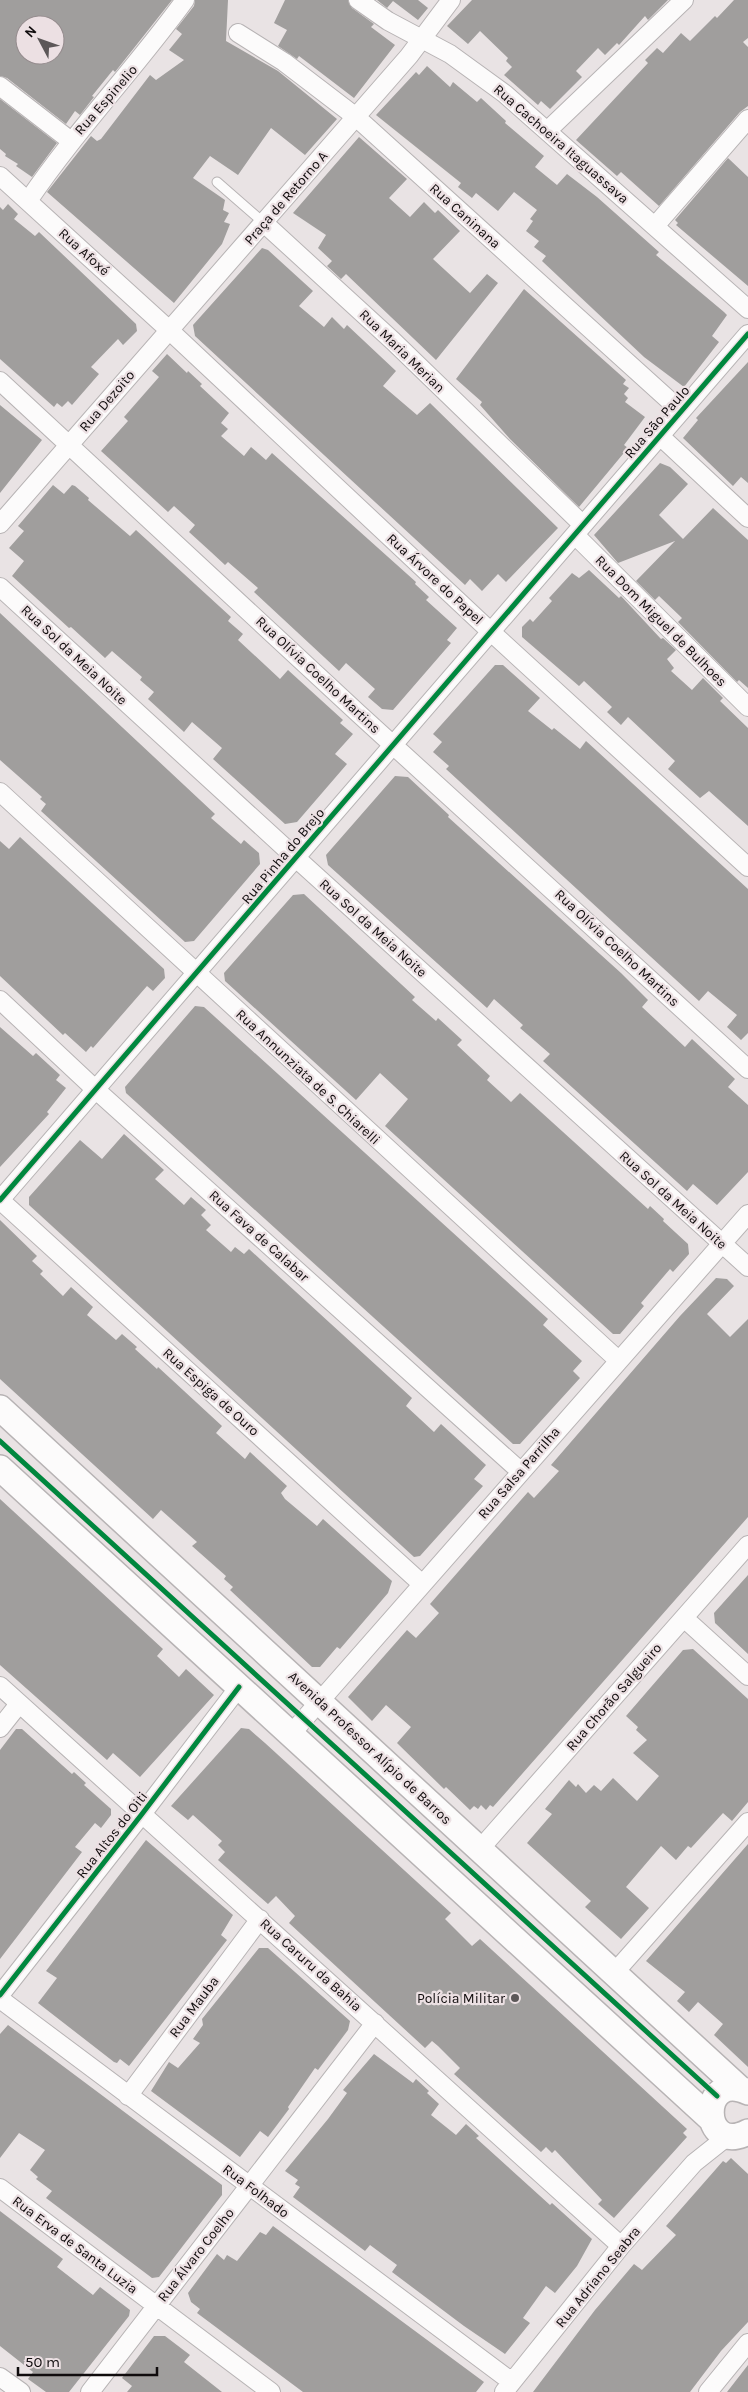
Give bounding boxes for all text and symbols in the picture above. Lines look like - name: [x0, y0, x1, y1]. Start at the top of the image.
- north arrow: [15, 15, 65, 65]
- text: N: [21, 22, 40, 41]
- street label: Rua Espinelio: [71, 62, 141, 138]
- street label: Rua Cachoeira Itaguassava: [490, 81, 632, 207]
- street label: Praça de Retorno A: [241, 148, 331, 248]
- street label: Rua Caninana: [426, 180, 504, 252]
- street label: Rua Afoxé: [55, 225, 113, 279]
- street label: Rua Maria Merian: [356, 306, 448, 396]
- street label: Rua Dezoito: [76, 367, 138, 435]
- street label: Rua São Paulo: [621, 382, 693, 462]
- street label: Rua Árvore do Papel: [383, 529, 487, 628]
- street label: Rua Dom Miguel de Bulhoes: [592, 552, 730, 690]
- street label: Rua Sol da Meia Noite: [17, 601, 131, 709]
- street label: Rua Olívia Coelho Martins: [252, 613, 384, 737]
- street label: Rua Pinha do Brejo: [238, 804, 328, 908]
- street label: Rua Sol da Meia Noite: [316, 875, 430, 981]
- street label: Rua Olívia Coelho Martins: [551, 886, 683, 1010]
- street label: Rua Annunziata de S. Chiarelli: [232, 1006, 384, 1148]
- street label: Rua Sol da Meia Noite: [616, 1147, 730, 1253]
- street label: Rua Fava de Calabar: [206, 1187, 313, 1286]
- street label: Rua Espiga de Ouro: [159, 1344, 263, 1440]
- street label: Rua Salsa Parrilha: [474, 1424, 564, 1522]
- street label: Rua Chorão Salgueiro: [563, 1640, 665, 1754]
- street label: Avenida Professor Alípio de Barros: [285, 1668, 455, 1828]
- street label: Rua Altos do Oiti: [73, 1788, 151, 1882]
- street label: Rua Caruru da Bahia: [257, 1915, 365, 2015]
- street label: Rua Mauba: [166, 1973, 222, 2041]
- place label: Polícia Militar: [417, 1990, 506, 2007]
- marker: Polícia Militar: [509, 1992, 521, 2004]
- street label: Rua Folhado: [219, 2161, 293, 2221]
- street label: Rua Erva de Santa Luzia: [9, 2192, 141, 2298]
- street label: Rua Álvaro Coelho: [153, 2204, 238, 2305]
- street label: Rua Adriano Seabra: [552, 2223, 644, 2331]
- scale bar: [18, 2344, 156, 2376]
- text: 50 m: [25, 2353, 60, 2371]

